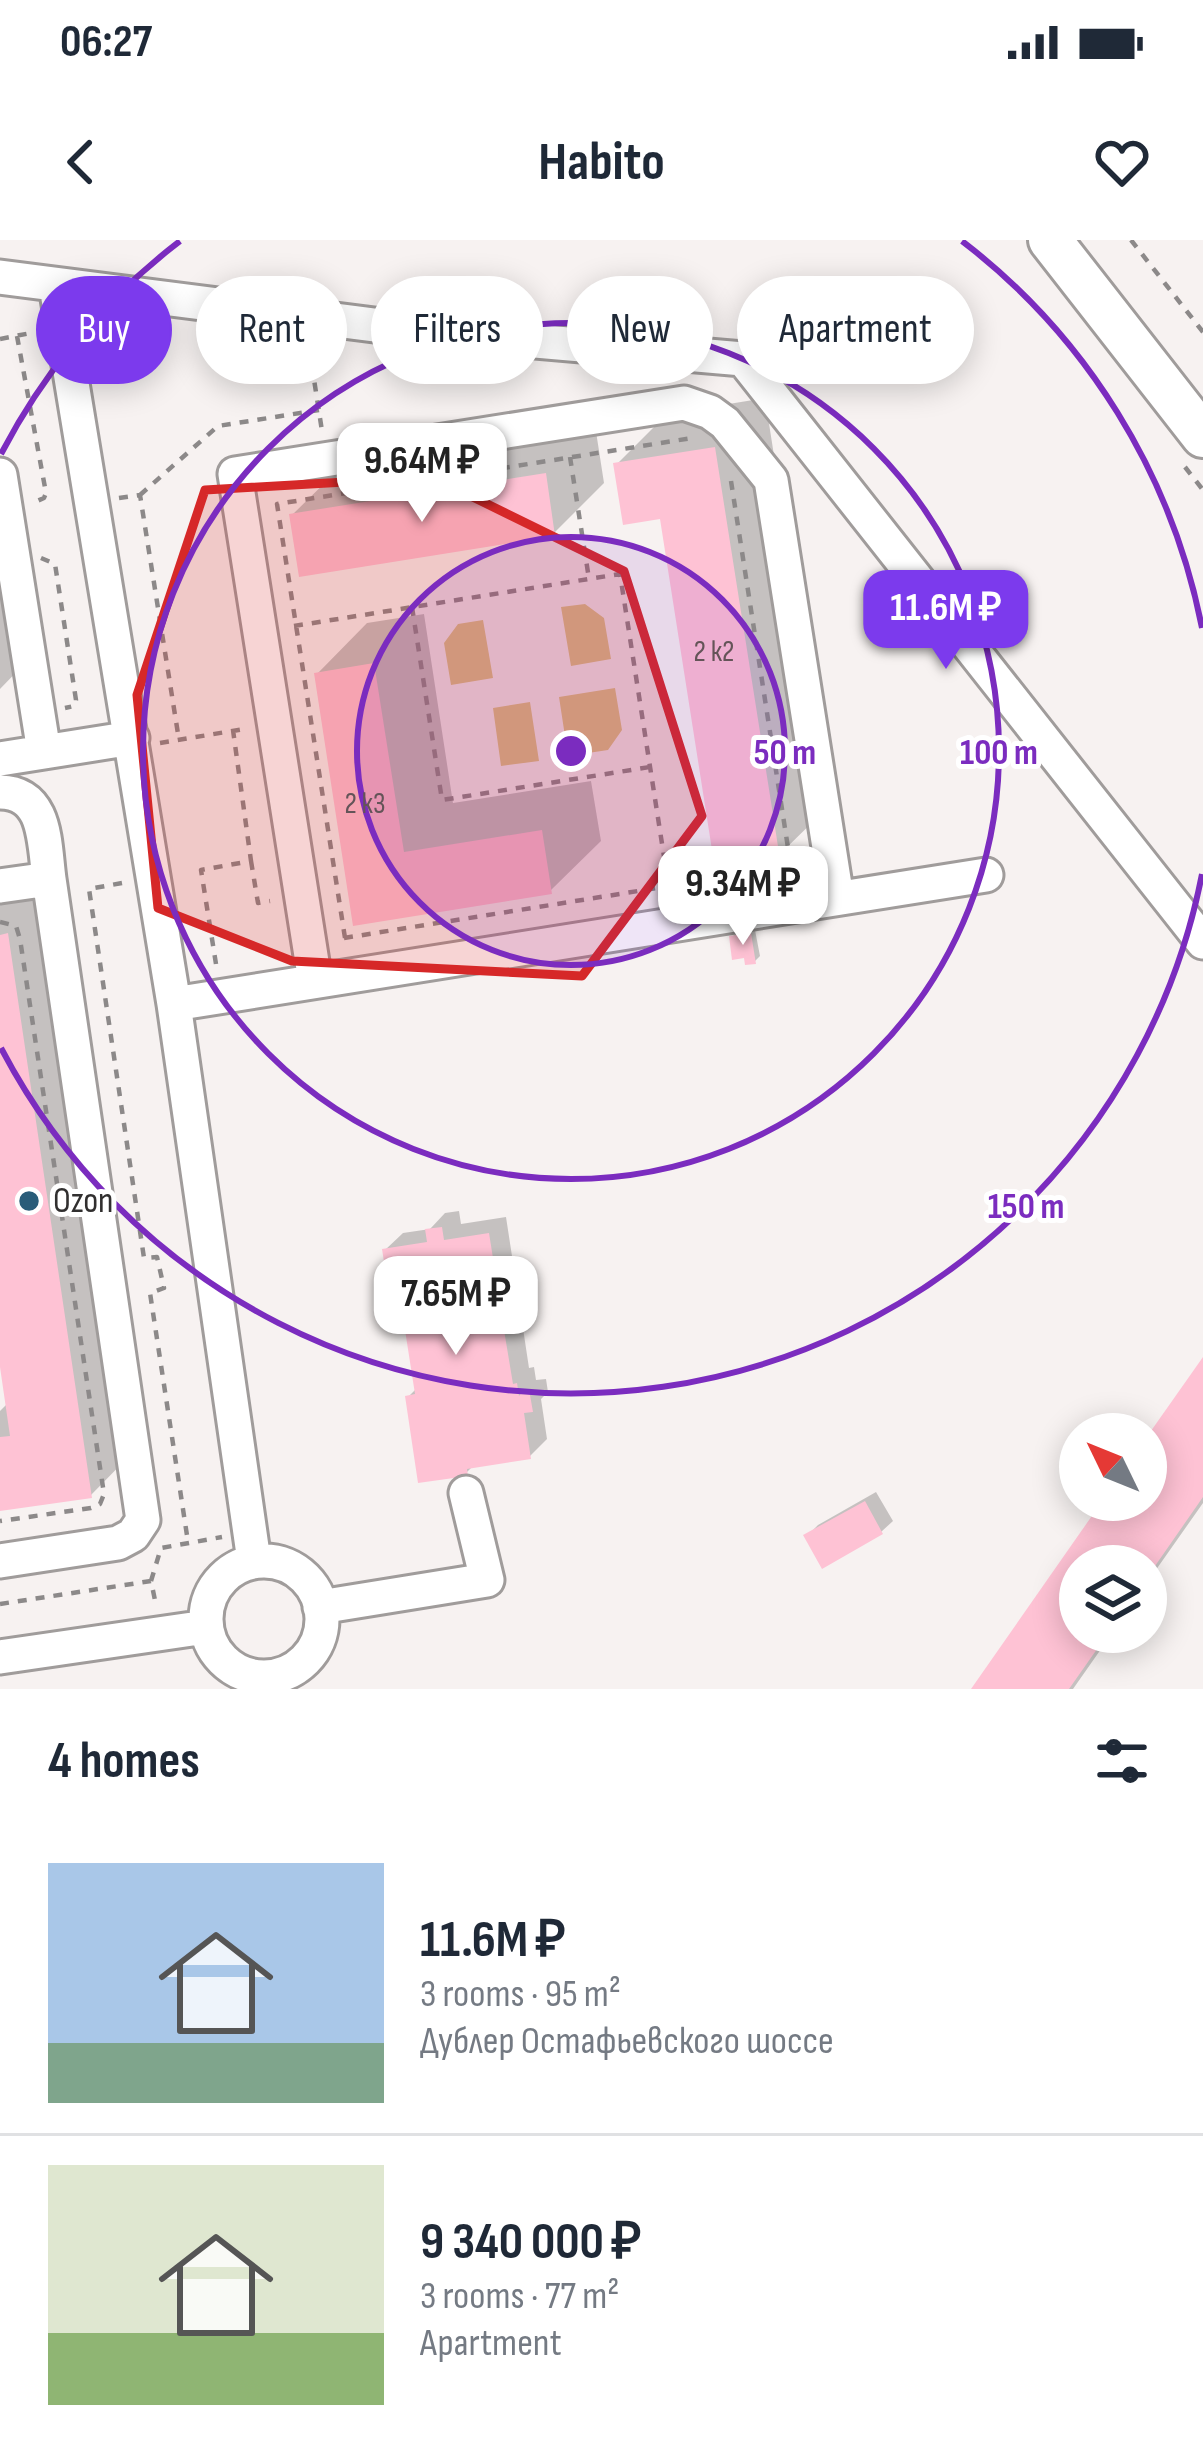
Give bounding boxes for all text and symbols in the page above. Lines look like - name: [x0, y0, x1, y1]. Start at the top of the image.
- text: 06:27: [60, 15, 152, 70]
- icon: back: [48, 129, 114, 195]
- icon: heart: [1089, 129, 1155, 195]
- text: Habito: [538, 130, 665, 195]
- chip: Buy: [36, 276, 172, 384]
- chip: Rent: [196, 276, 347, 384]
- chip: Filters: [371, 276, 543, 384]
- chip: New: [567, 276, 713, 384]
- chip: Apartment: [737, 276, 974, 384]
- pin: 9.64M ₽: [311, 423, 533, 525]
- text: 9.64M ₽: [364, 438, 480, 485]
- pin: 11.6M ₽: [835, 570, 1057, 672]
- text: 11.6M ₽: [890, 585, 1002, 632]
- house number: 2 к2: [694, 634, 734, 670]
- centre of rings: [550, 730, 592, 772]
- text: 50 m: [754, 732, 816, 775]
- text: 100 m: [960, 732, 1038, 775]
- house number: 2 к3: [344, 786, 386, 822]
- pin: 9.34M ₽: [632, 846, 854, 948]
- text: 9.34M ₽: [685, 861, 801, 908]
- place label: Ozon: [53, 1180, 114, 1223]
- text: 150 m: [988, 1186, 1064, 1229]
- marker: Ozon: [16, 1188, 42, 1214]
- pin: 7.65M ₽: [345, 1256, 567, 1358]
- text: 7.65M ₽: [401, 1271, 511, 1318]
- north arrow: [1059, 1413, 1167, 1521]
- map controls: [1059, 1413, 1167, 1653]
- button: layers: [1059, 1545, 1167, 1653]
- icon: filters: [1089, 1728, 1155, 1794]
- text: 4 homes: [48, 1731, 200, 1792]
- text: 11.6M ₽: [420, 1910, 566, 1971]
- icon: home: [144, 1911, 288, 2055]
- text: 3 rooms · 95 m²: [420, 1971, 621, 2018]
- text: Дублер Остафьевского шоссе: [420, 2018, 834, 2065]
- text: 9 340 000 ₽: [420, 2212, 641, 2273]
- icon: home: [144, 2213, 288, 2357]
- text: 3 rooms · 77 m²: [420, 2273, 619, 2320]
- text: Apartment: [420, 2320, 562, 2367]

